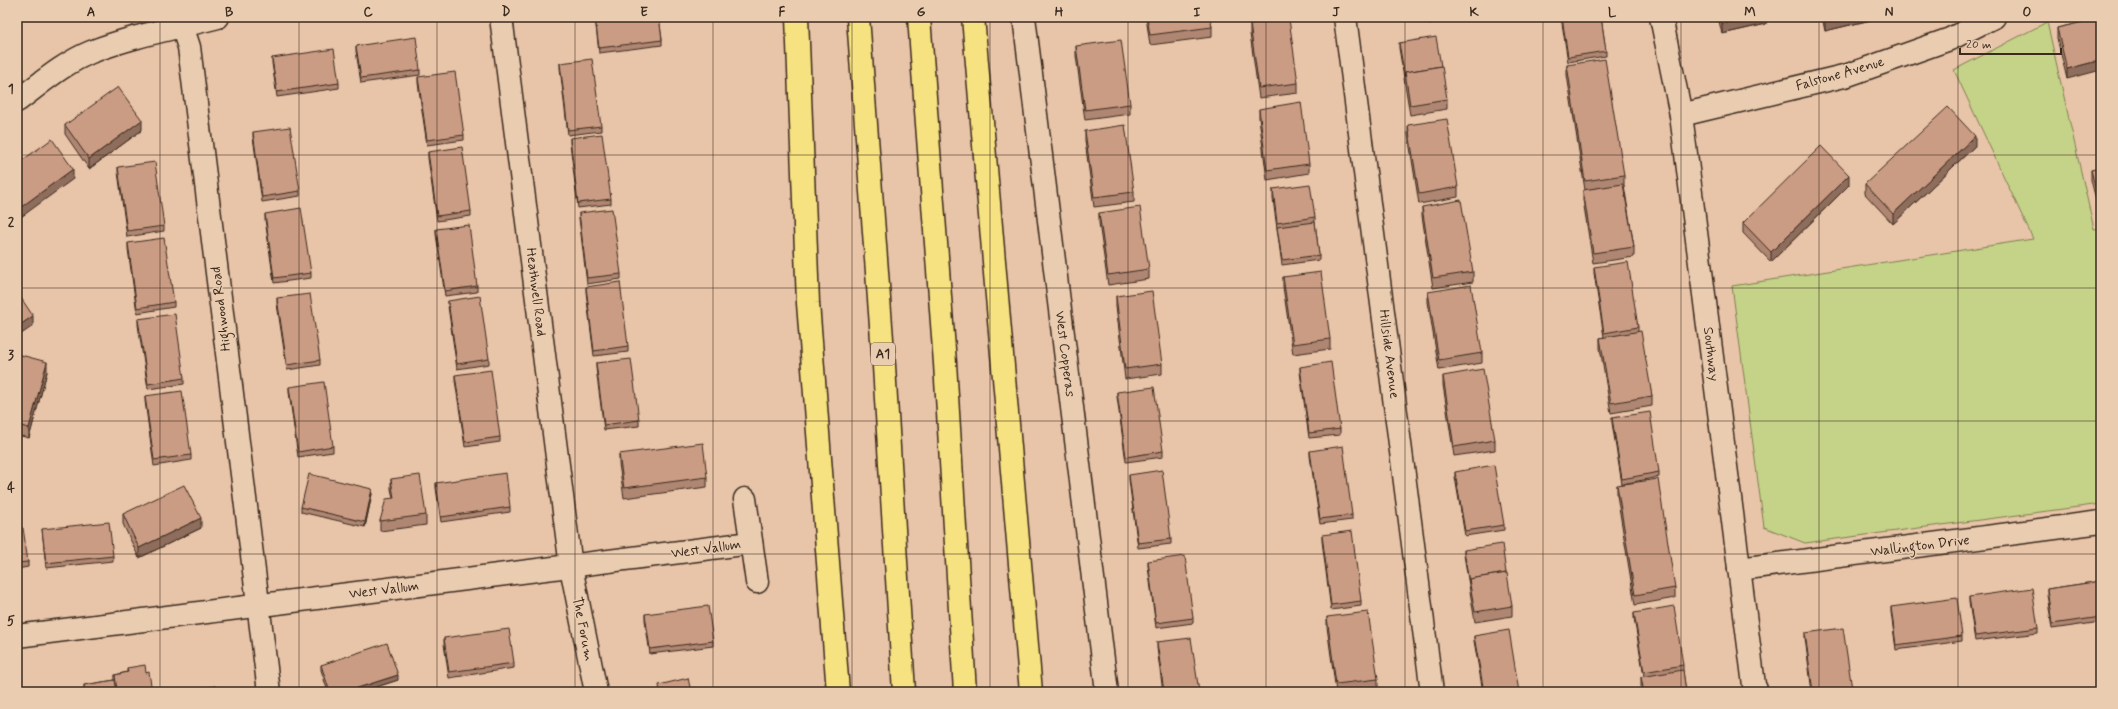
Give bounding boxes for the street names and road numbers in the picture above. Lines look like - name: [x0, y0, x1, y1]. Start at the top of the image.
- street label: Falstone Avenue: [1794, 53, 1887, 95]
- street label: Heathwell Road: [522, 247, 550, 337]
- street label: Highwood Road: [207, 265, 237, 352]
- street label: Hillside Avenue: [1375, 308, 1403, 400]
- street label: West Copperas: [1051, 310, 1079, 398]
- street label: Southway: [1699, 326, 1723, 382]
- road number: A1: [871, 343, 895, 365]
- street label: Wallington Drive: [1869, 531, 1971, 563]
- street label: West Vallum: [670, 535, 742, 563]
- street label: West Vallum: [348, 577, 420, 603]
- street label: The Forum: [568, 595, 598, 663]

